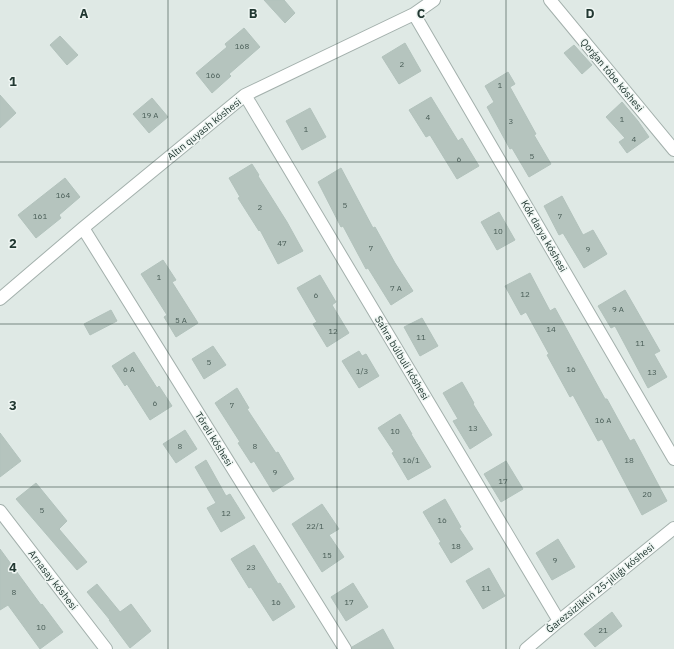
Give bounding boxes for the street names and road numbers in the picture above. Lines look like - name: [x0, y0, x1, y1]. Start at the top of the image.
- street label: Qorǵan tóbe kóshesi: [578, 36, 646, 114]
- street label: Altın quyash kóshesi: [164, 95, 244, 163]
- street label: Kók darya kóshesi: [518, 198, 570, 274]
- street label: Sahra búlbuli kóshesi: [372, 314, 432, 402]
- street label: Tóreli kóshesi: [192, 409, 236, 469]
- street label: Ǵarezsizliktiń 25-jıllıǵı kóshesi: [543, 540, 657, 636]
- street label: Arnasay kóshesi: [25, 547, 81, 613]

